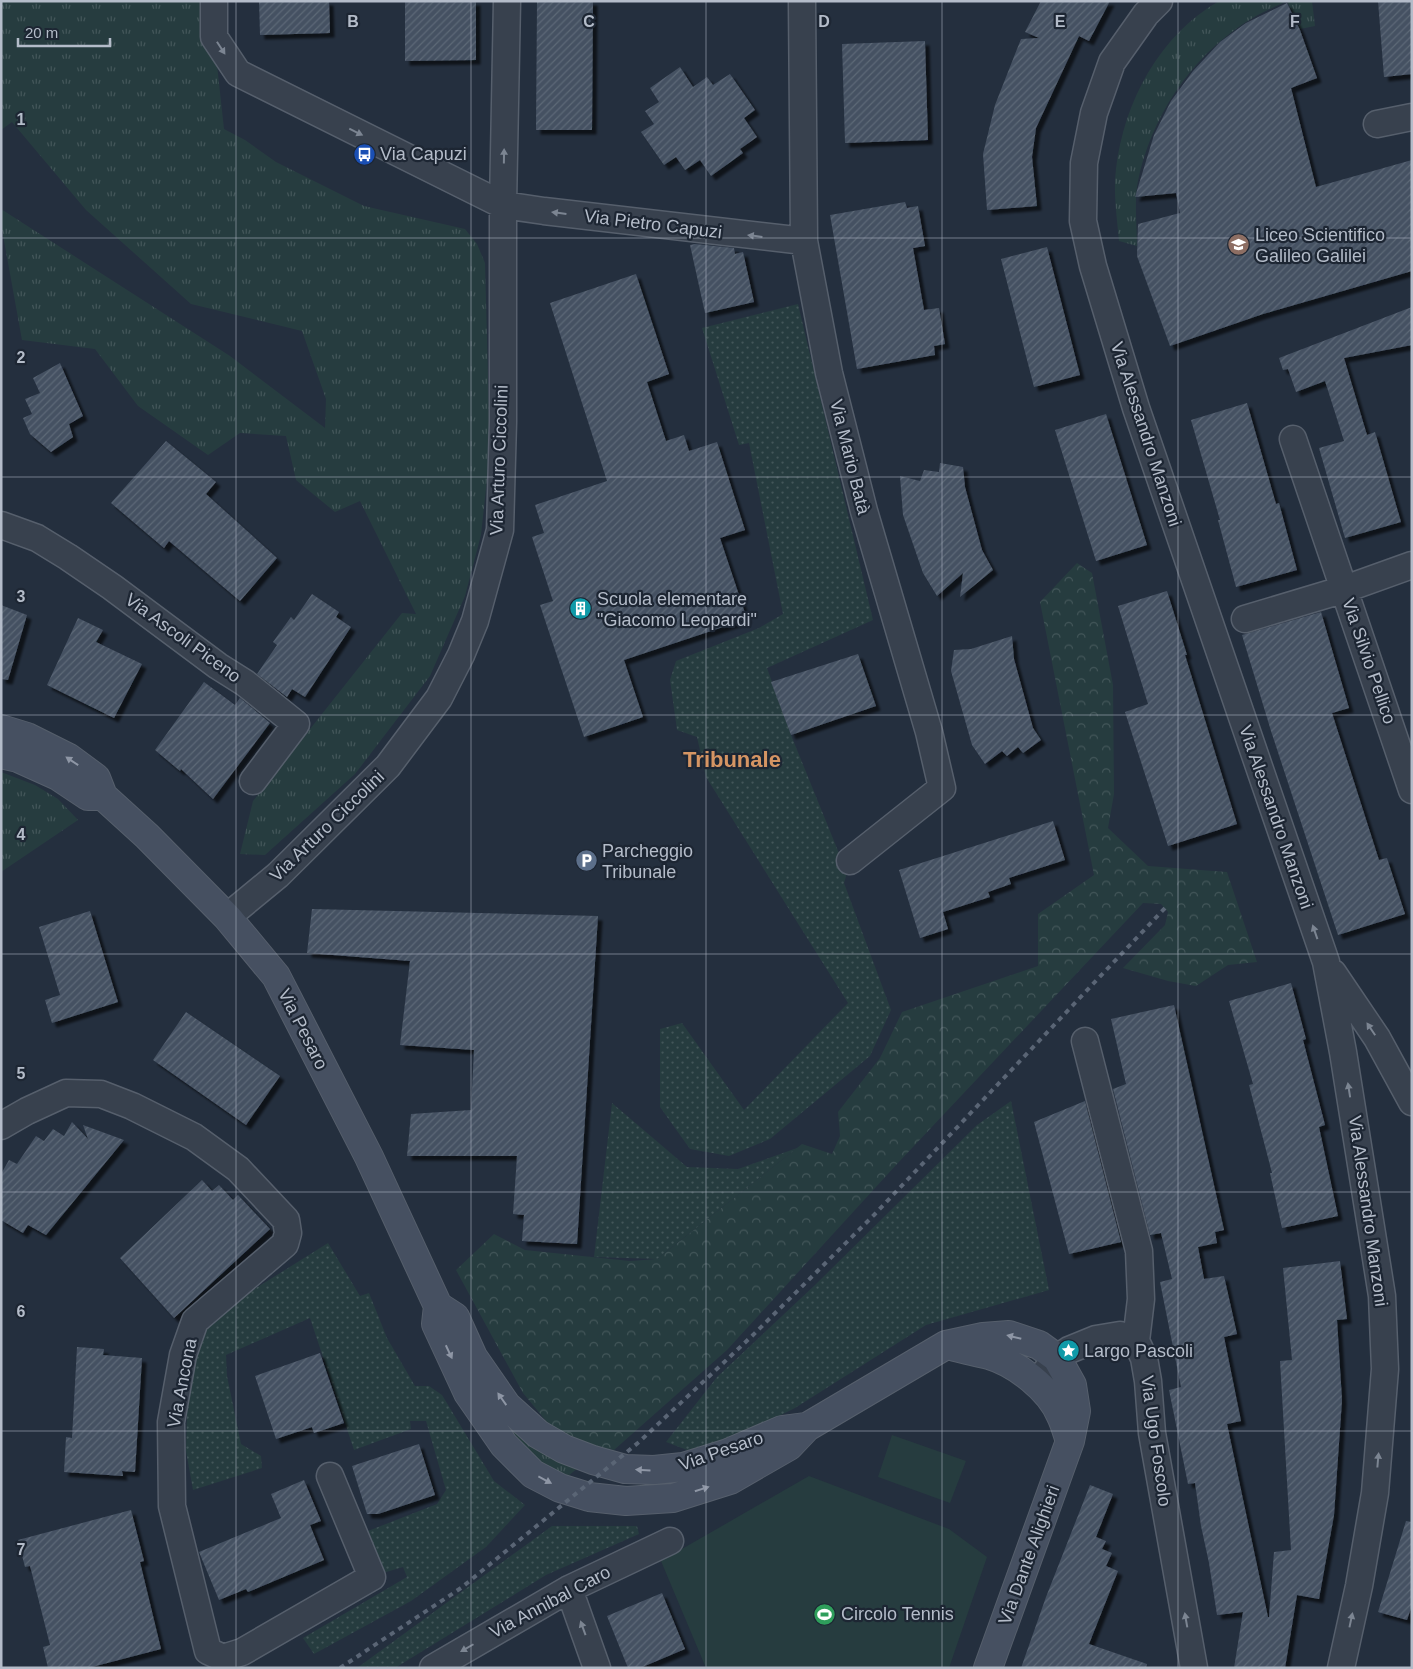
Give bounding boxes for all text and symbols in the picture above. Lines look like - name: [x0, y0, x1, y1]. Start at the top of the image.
- text: B: [347, 13, 359, 30]
- text: C: [583, 13, 595, 30]
- text: D: [818, 13, 830, 30]
- text: E: [1055, 13, 1066, 30]
- text: F: [1290, 13, 1300, 30]
- scale bar: [18, 15, 110, 47]
- text: 20 m: [25, 24, 58, 41]
- one-way arrow: [216, 41, 226, 54]
- text: 1: [17, 111, 26, 128]
- one-way arrow: [349, 128, 363, 136]
- bus stop icon: Via Capuzi: [352, 142, 376, 166]
- place label: Via Capuzi: [380, 144, 467, 164]
- one-way arrow: [500, 148, 508, 164]
- street label: Via Pietro Capuzi: [583, 206, 723, 242]
- one-way arrow: [551, 209, 567, 217]
- place label: Liceo Scientifico Galileo Galilei: [1255, 225, 1385, 266]
- one-way arrow: [747, 232, 763, 240]
- school or university icon: Liceo Scientifico Galileo Galilei: [1227, 233, 1251, 257]
- street label: Via Alessandro Manzoni: [1107, 339, 1185, 529]
- text: 2: [17, 349, 26, 366]
- street label: Via Arturo Ciccolini: [486, 384, 512, 536]
- street label: Via Mario Batà: [826, 397, 874, 517]
- text: 3: [17, 588, 26, 605]
- street label: Via Ascoli Piceno: [121, 589, 245, 687]
- place label: Scuola elementare "Giacomo Leopardi": [597, 589, 757, 630]
- street label: Via Silvio Pellico: [1338, 595, 1400, 727]
- building icon: Scuola elementare "Giacomo Leopardi": [569, 597, 593, 621]
- street label: Via Alessandro Manzoni: [1235, 723, 1317, 911]
- district label: Tribunale: [683, 747, 781, 772]
- one-way arrow: [65, 756, 79, 766]
- street label: Via Arturo Ciccolini: [266, 766, 388, 886]
- text: 4: [17, 826, 26, 843]
- place label: Parcheggio Tribunale: [602, 841, 693, 882]
- parking icon: Parcheggio Tribunale: [574, 849, 598, 873]
- one-way arrow: [1311, 924, 1319, 939]
- street label: Via Pesaro: [274, 985, 332, 1073]
- one-way arrow: [1366, 1022, 1376, 1036]
- text: 5: [17, 1065, 26, 1082]
- one-way arrow: [1345, 1082, 1353, 1098]
- street label: Via Alessandro Manzoni: [1345, 1114, 1391, 1308]
- text: 6: [17, 1303, 26, 1320]
- one-way arrow: [1006, 1333, 1021, 1341]
- street label: Via Ancona: [164, 1336, 201, 1429]
- place icon: Largo Pascoli: [1056, 1339, 1080, 1363]
- place label: Largo Pascoli: [1084, 1341, 1193, 1361]
- one-way arrow: [445, 1345, 453, 1359]
- street label: Via Ugo Foscolo: [1137, 1374, 1175, 1508]
- one-way arrow: [497, 1392, 507, 1406]
- street label: Via Pesaro: [676, 1427, 766, 1475]
- one-way arrow: [1374, 1452, 1382, 1468]
- one-way arrow: [635, 1466, 651, 1474]
- one-way arrow: [537, 1476, 552, 1484]
- street label: Via Dante Alighieri: [995, 1483, 1063, 1627]
- one-way arrow: [694, 1485, 709, 1492]
- text: 7: [17, 1541, 26, 1558]
- street label: Via Annibal Caro: [486, 1562, 614, 1642]
- sports icon: Circolo Tennis: [813, 1602, 837, 1626]
- place label: Circolo Tennis: [841, 1604, 954, 1624]
- one-way arrow: [1181, 1611, 1189, 1627]
- one-way arrow: [1348, 1612, 1356, 1628]
- one-way arrow: [579, 1620, 587, 1635]
- one-way arrow: [460, 1644, 473, 1653]

